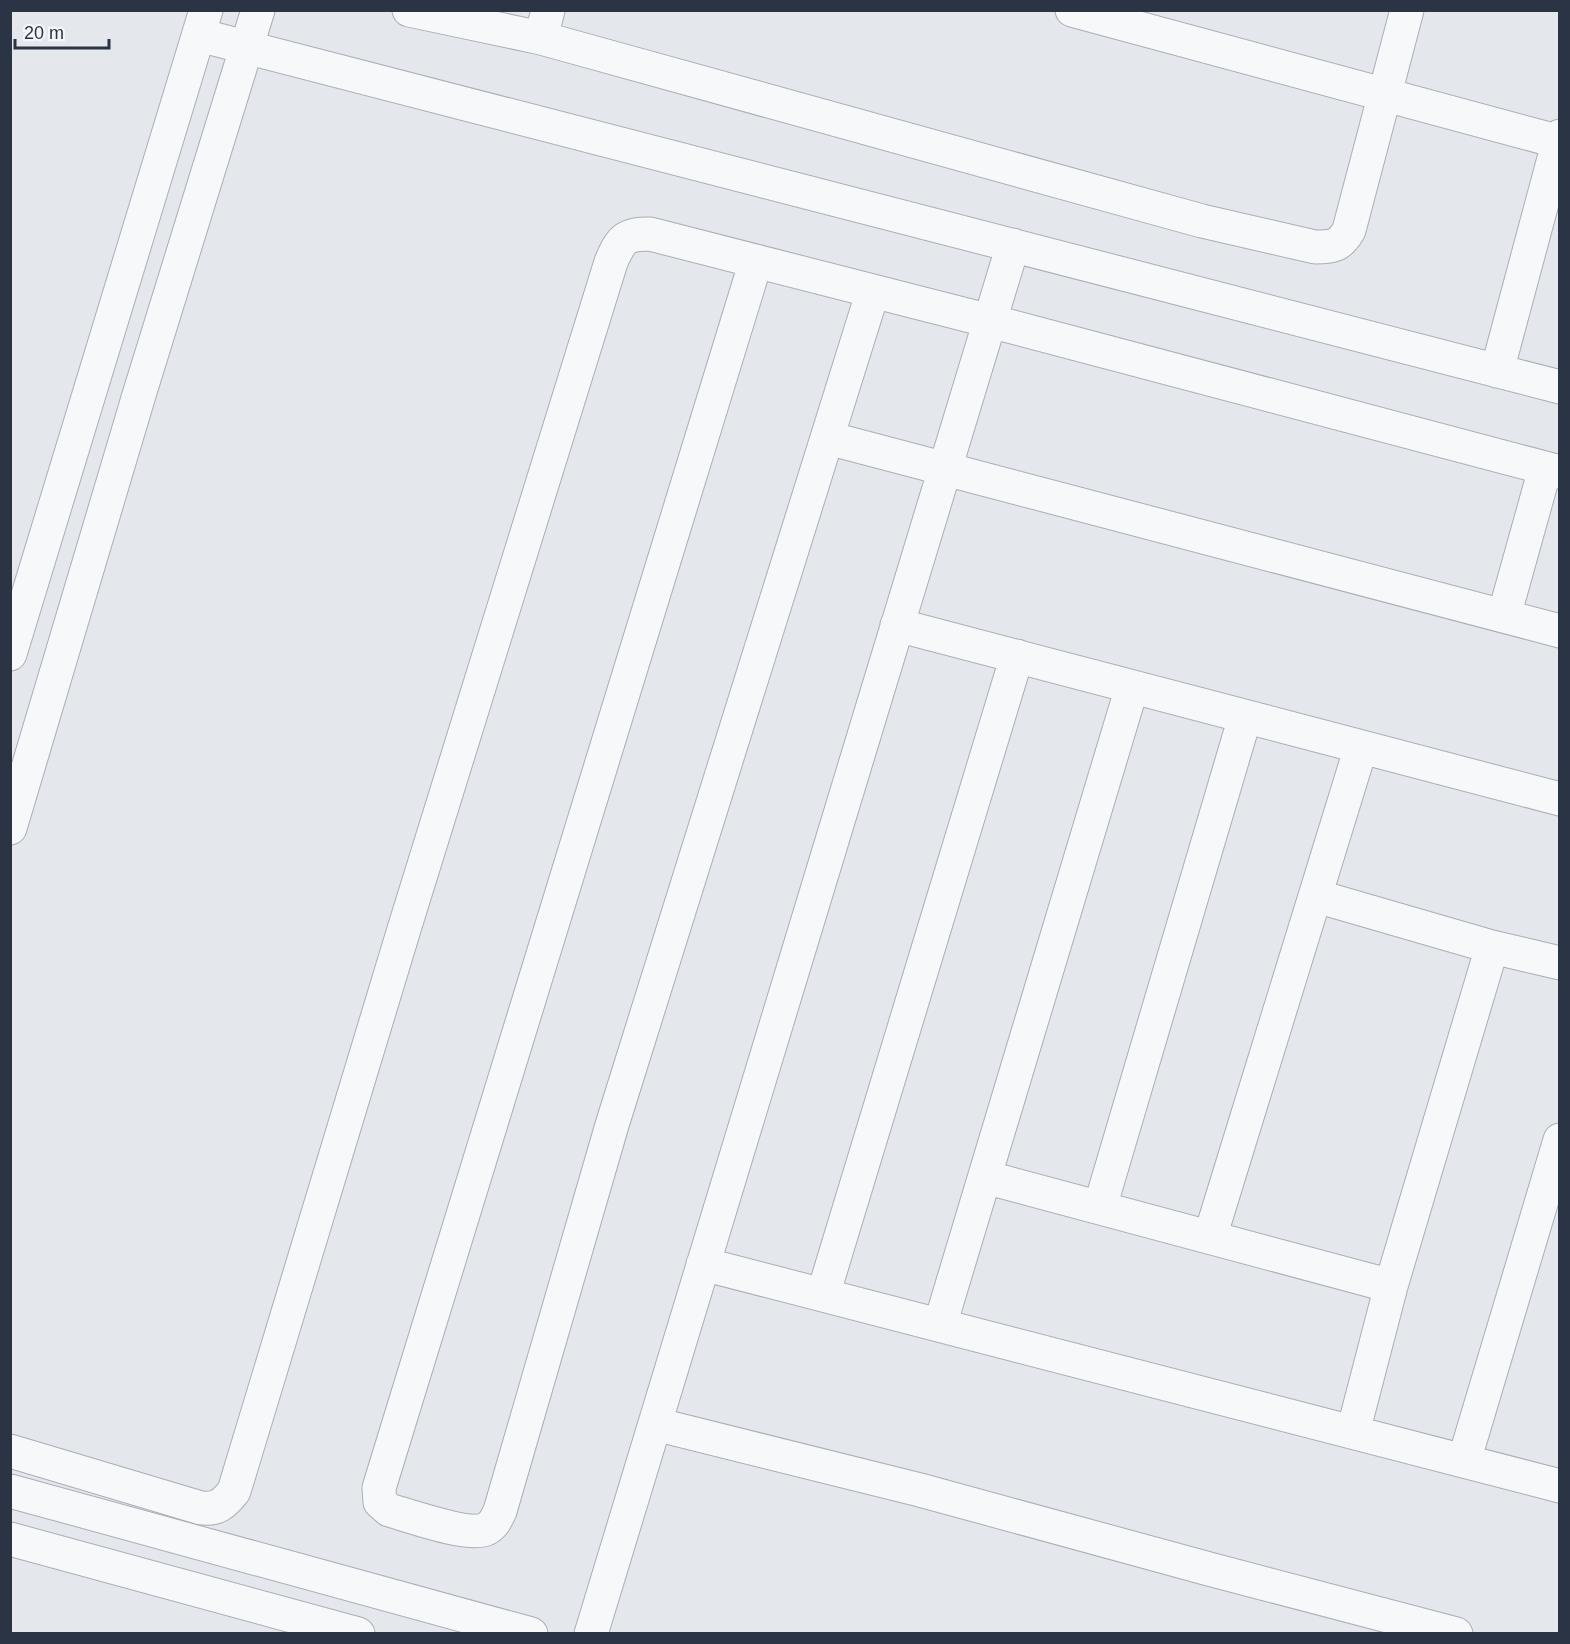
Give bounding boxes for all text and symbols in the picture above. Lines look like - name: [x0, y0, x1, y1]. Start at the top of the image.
- scale bar: [15, 12, 110, 50]
- text: 20 m: [24, 23, 64, 43]

